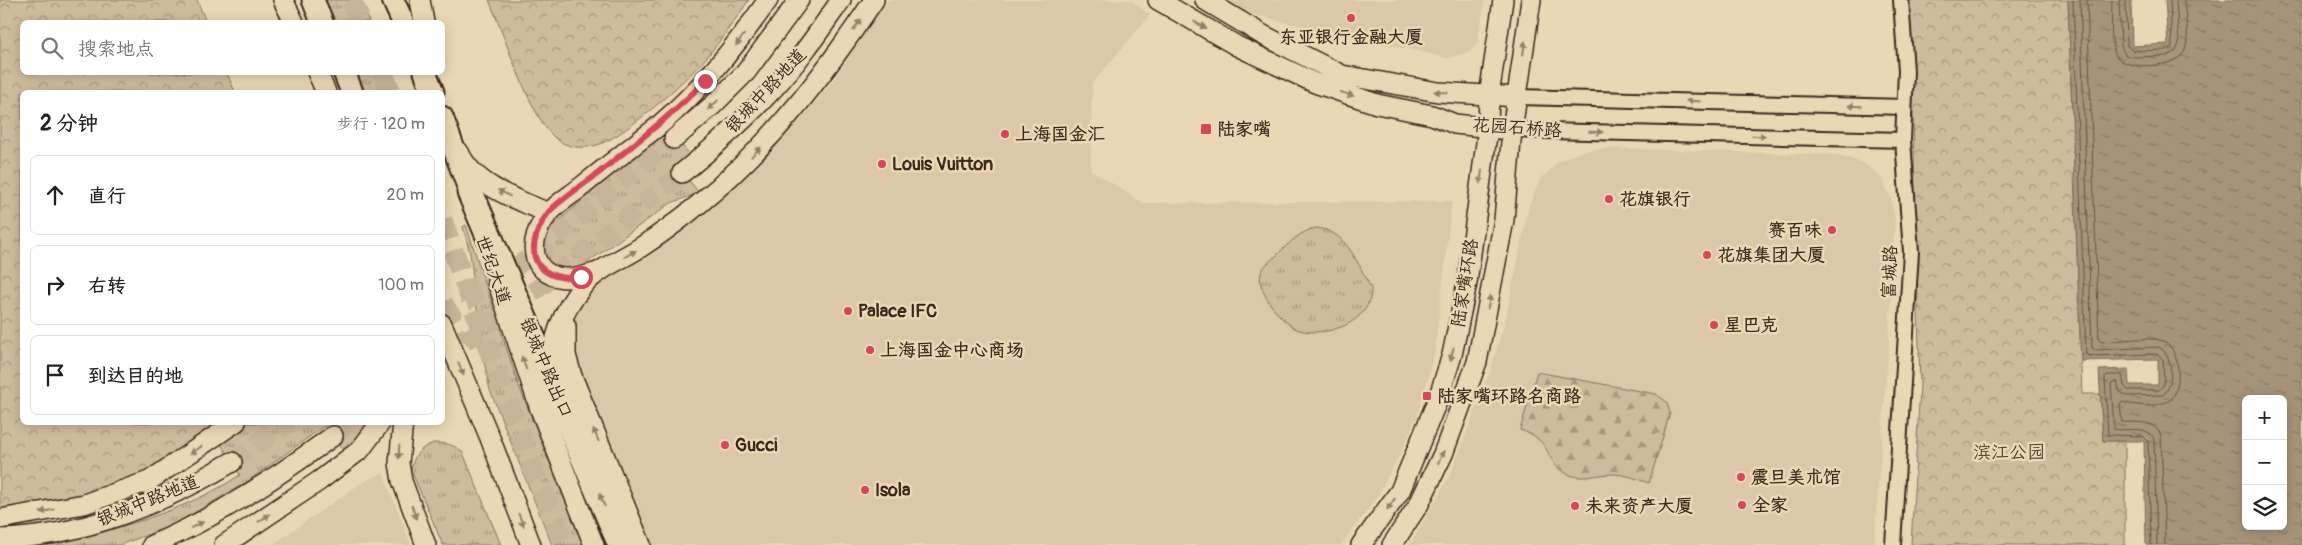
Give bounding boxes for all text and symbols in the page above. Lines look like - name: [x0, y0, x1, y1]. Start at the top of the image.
- marker: 东亚银行金融大厦: [1345, 12, 1357, 24]
- one-way arrow: [852, 18, 862, 32]
- search box: [20, 20, 445, 75]
- one-way arrow: [1193, 21, 1207, 29]
- place label: 东亚银行金融大厦: [1279, 26, 1423, 49]
- one-way arrow: [735, 33, 745, 47]
- icon: search: [38, 34, 66, 62]
- text: 搜索地点: [78, 37, 154, 61]
- one-way arrow: [1521, 40, 1529, 56]
- street label: 银城中路地道: [721, 44, 811, 138]
- route end: [694, 70, 717, 93]
- one-way arrow: [1432, 88, 1448, 96]
- one-way arrow: [1340, 90, 1355, 98]
- one-way arrow: [1685, 97, 1701, 105]
- one-way arrow: [707, 99, 719, 111]
- one-way arrow: [1847, 101, 1863, 109]
- text: 2 分钟: [40, 110, 98, 137]
- street label: 花园石桥路: [1471, 113, 1563, 143]
- text: 步行 · 120 m: [337, 114, 425, 134]
- place label: 陆家嘴: [1217, 118, 1271, 141]
- marker: 陆家嘴: [1199, 122, 1213, 136]
- place label: 上海国金汇: [1015, 123, 1105, 146]
- marker: 上海国金汇: [999, 128, 1011, 140]
- one-way arrow: [1588, 128, 1604, 136]
- one-way arrow: [1751, 132, 1767, 140]
- one-way arrow: [750, 146, 762, 158]
- place label: Louis Vuitton: [892, 153, 993, 176]
- marker: Louis Vuitton: [876, 158, 888, 170]
- one-way arrow: [1476, 169, 1484, 185]
- icon: ahead: [41, 181, 69, 209]
- text: 直行: [88, 184, 126, 208]
- text: 20 m: [386, 185, 424, 205]
- place label: 花旗银行: [1619, 188, 1691, 211]
- one-way arrow: [497, 189, 511, 197]
- marker: 花旗银行: [1603, 193, 1615, 205]
- place label: 赛百味: [1768, 219, 1822, 242]
- marker: 赛百味: [1826, 224, 1838, 236]
- street label: 世纪大道: [470, 232, 516, 308]
- street label: 陆家嘴环路: [1447, 237, 1483, 329]
- place label: 花旗集团大厦: [1717, 244, 1825, 267]
- street label: 富城路: [1878, 245, 1902, 299]
- one-way arrow: [623, 249, 636, 258]
- marker: 花旗集团大厦: [1701, 249, 1713, 261]
- route start: [570, 266, 593, 289]
- icon: right: [41, 271, 69, 299]
- text: 右转: [88, 274, 126, 298]
- text: 100 m: [378, 275, 424, 295]
- one-way arrow: [1485, 294, 1493, 310]
- place label: Palace IFC: [858, 300, 937, 323]
- marker: Palace IFC: [842, 305, 854, 317]
- street label: 银城中路出口: [514, 314, 578, 422]
- place label: 星巴克: [1724, 314, 1778, 337]
- marker: 星巴克: [1708, 319, 1720, 331]
- place label: 上海国金中心商场: [880, 339, 1024, 362]
- marker: 上海国金中心商场: [864, 344, 876, 356]
- one-way arrow: [1448, 347, 1456, 362]
- one-way arrow: [520, 355, 528, 370]
- icon: arrive: [41, 361, 69, 389]
- one-way arrow: [458, 362, 466, 376]
- text: 到达目的地: [88, 364, 183, 388]
- place label: 陆家嘴环路名商路: [1437, 385, 1581, 408]
- marker: 陆家嘴环路名商路: [1421, 390, 1433, 402]
- map controls: [2242, 395, 2287, 530]
- button: +: [2242, 395, 2287, 440]
- one-way arrow: [592, 427, 600, 442]
- place label: Gucci: [735, 434, 777, 457]
- marker: Gucci: [719, 439, 731, 451]
- button: −: [2242, 440, 2287, 485]
- park label: 滨江公园: [1973, 441, 2045, 464]
- one-way arrow: [395, 444, 403, 460]
- one-way arrow: [189, 445, 203, 455]
- one-way arrow: [1438, 450, 1446, 464]
- place label: 震旦美术馆: [1751, 466, 1841, 489]
- street label: 银城中路地道: [94, 470, 202, 532]
- marker: 震旦美术馆: [1735, 471, 1747, 483]
- place label: Isola: [875, 479, 911, 502]
- marker: Isola: [859, 484, 871, 496]
- button: layers: [2242, 485, 2287, 530]
- one-way arrow: [598, 493, 606, 507]
- place label: 全家: [1752, 494, 1788, 517]
- place label: 未来资产大厦: [1585, 495, 1693, 518]
- one-way arrow: [1386, 497, 1396, 511]
- marker: 全家: [1736, 499, 1748, 511]
- marker: 未来资产大厦: [1569, 500, 1581, 512]
- one-way arrow: [410, 505, 418, 520]
- one-way arrow: [39, 508, 55, 516]
- one-way arrow: [257, 513, 271, 523]
- one-way arrow: [518, 513, 525, 528]
- one-way arrow: [190, 521, 204, 529]

